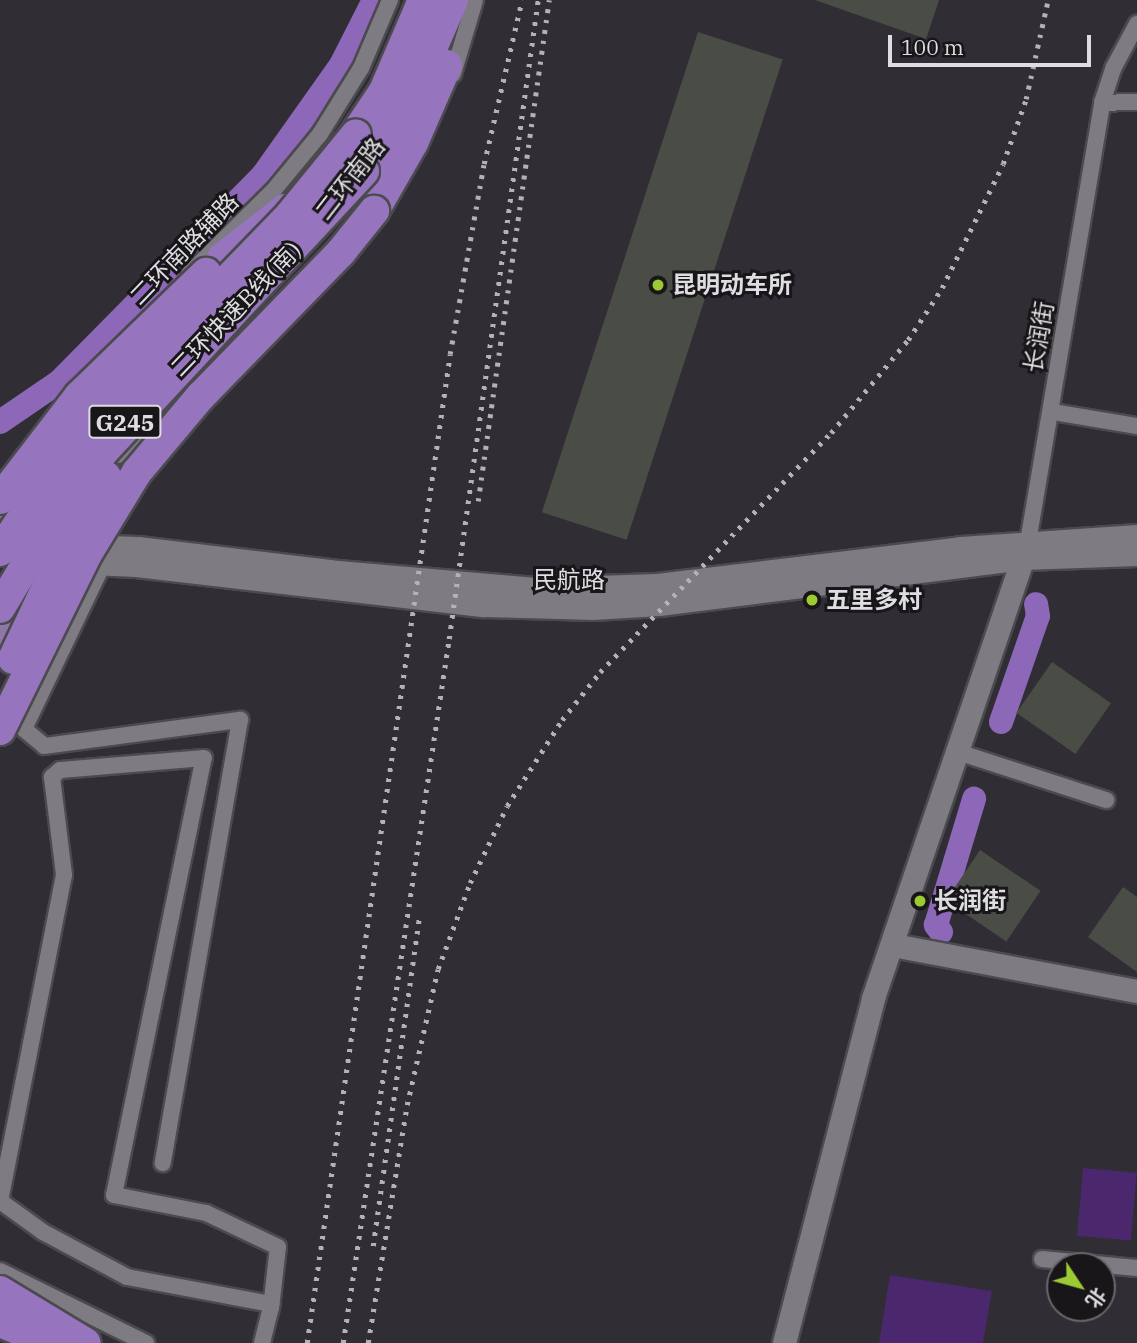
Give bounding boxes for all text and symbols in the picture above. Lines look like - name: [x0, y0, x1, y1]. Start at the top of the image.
- scale bar: [892, 21, 1095, 65]
- text: 100 m: [901, 33, 964, 61]
- street label: 二环南路: [309, 132, 391, 226]
- street label: 二环南路辅路: [124, 187, 244, 311]
- street label: 二环快速B线(南): [165, 236, 307, 382]
- place label: 昆明动车所: [672, 271, 792, 299]
- marker: 昆明动车所: [650, 277, 666, 293]
- street label: 长润街: [1019, 299, 1059, 375]
- road number: G245: [88, 402, 162, 442]
- street label: 民航路: [533, 566, 605, 594]
- place label: 五里多村: [826, 586, 922, 614]
- marker: 五里多村: [804, 592, 820, 608]
- place label: 长润街: [934, 887, 1006, 915]
- marker: 长润街: [912, 893, 928, 909]
- north arrow: [1046, 1252, 1116, 1322]
- text: 北: [1081, 1283, 1112, 1313]

